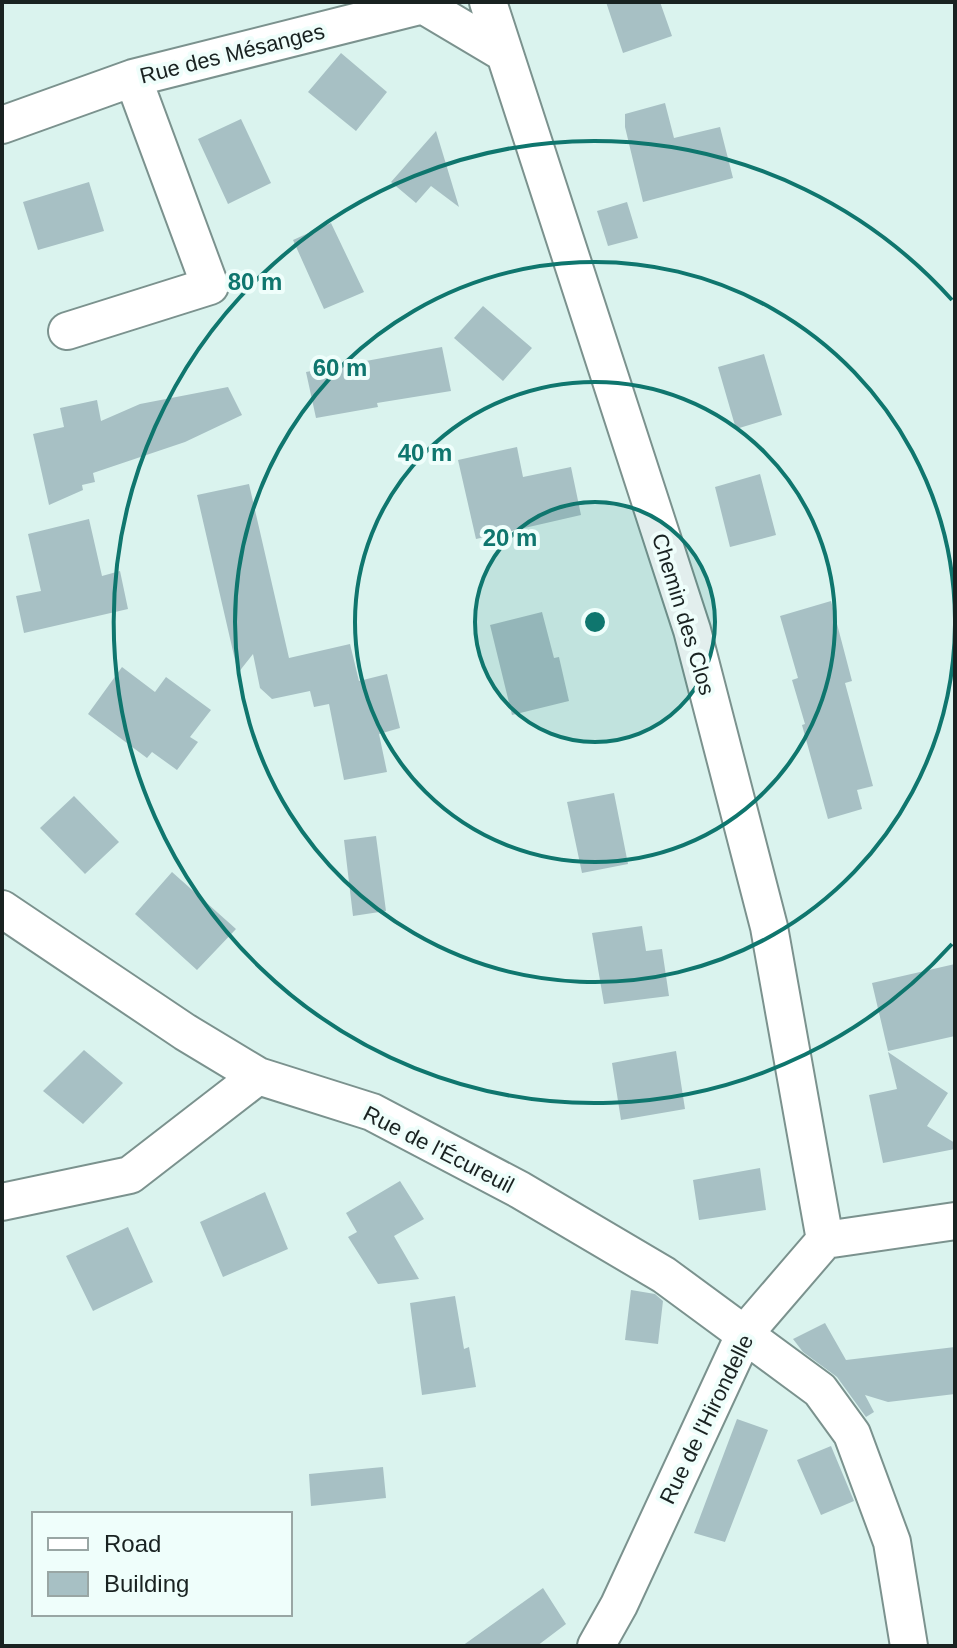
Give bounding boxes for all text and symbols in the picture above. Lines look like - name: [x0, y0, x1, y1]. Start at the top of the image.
- street label: Rue des Mésanges: [137, 18, 327, 89]
- text: 80 m: [228, 268, 282, 295]
- text: 60 m: [313, 354, 367, 381]
- text: 40 m: [398, 439, 452, 466]
- text: 20 m: [483, 524, 537, 551]
- street label: Chemin des Clos: [647, 530, 720, 698]
- centre of rings: [581, 608, 609, 636]
- street label: Rue de l'Écureuil: [359, 1101, 518, 1198]
- street label: Rue de l'Hirondelle: [655, 1331, 758, 1508]
- legend: [32, 1512, 292, 1616]
- text: Road: [104, 1530, 161, 1557]
- text: Building: [104, 1570, 189, 1597]

